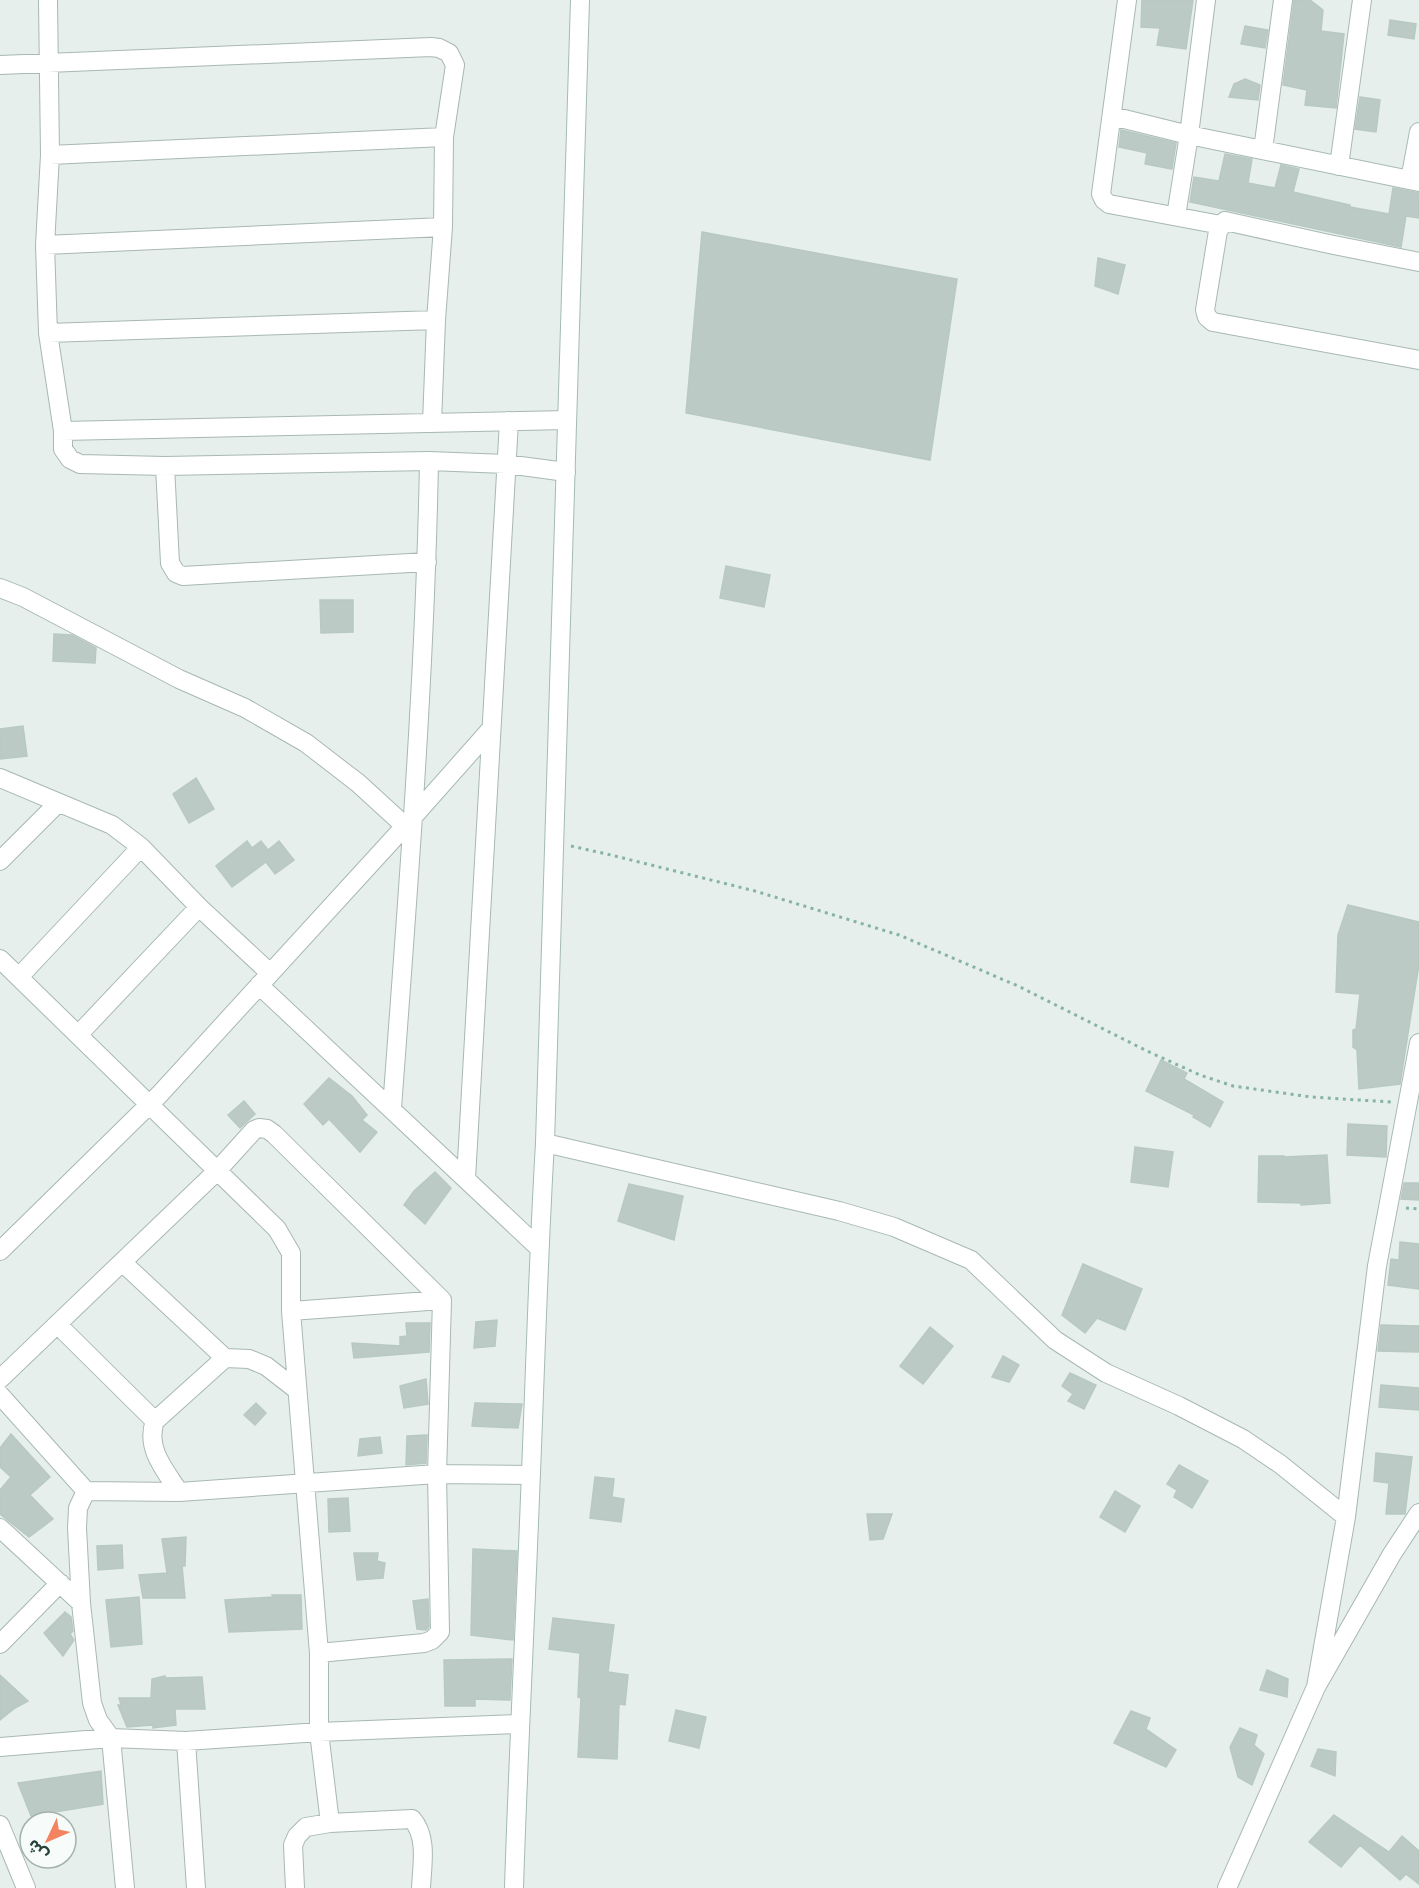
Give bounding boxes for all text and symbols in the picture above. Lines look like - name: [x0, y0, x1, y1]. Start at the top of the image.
- north arrow: [18, 1810, 78, 1870]
- text: ش: [23, 1836, 52, 1865]

